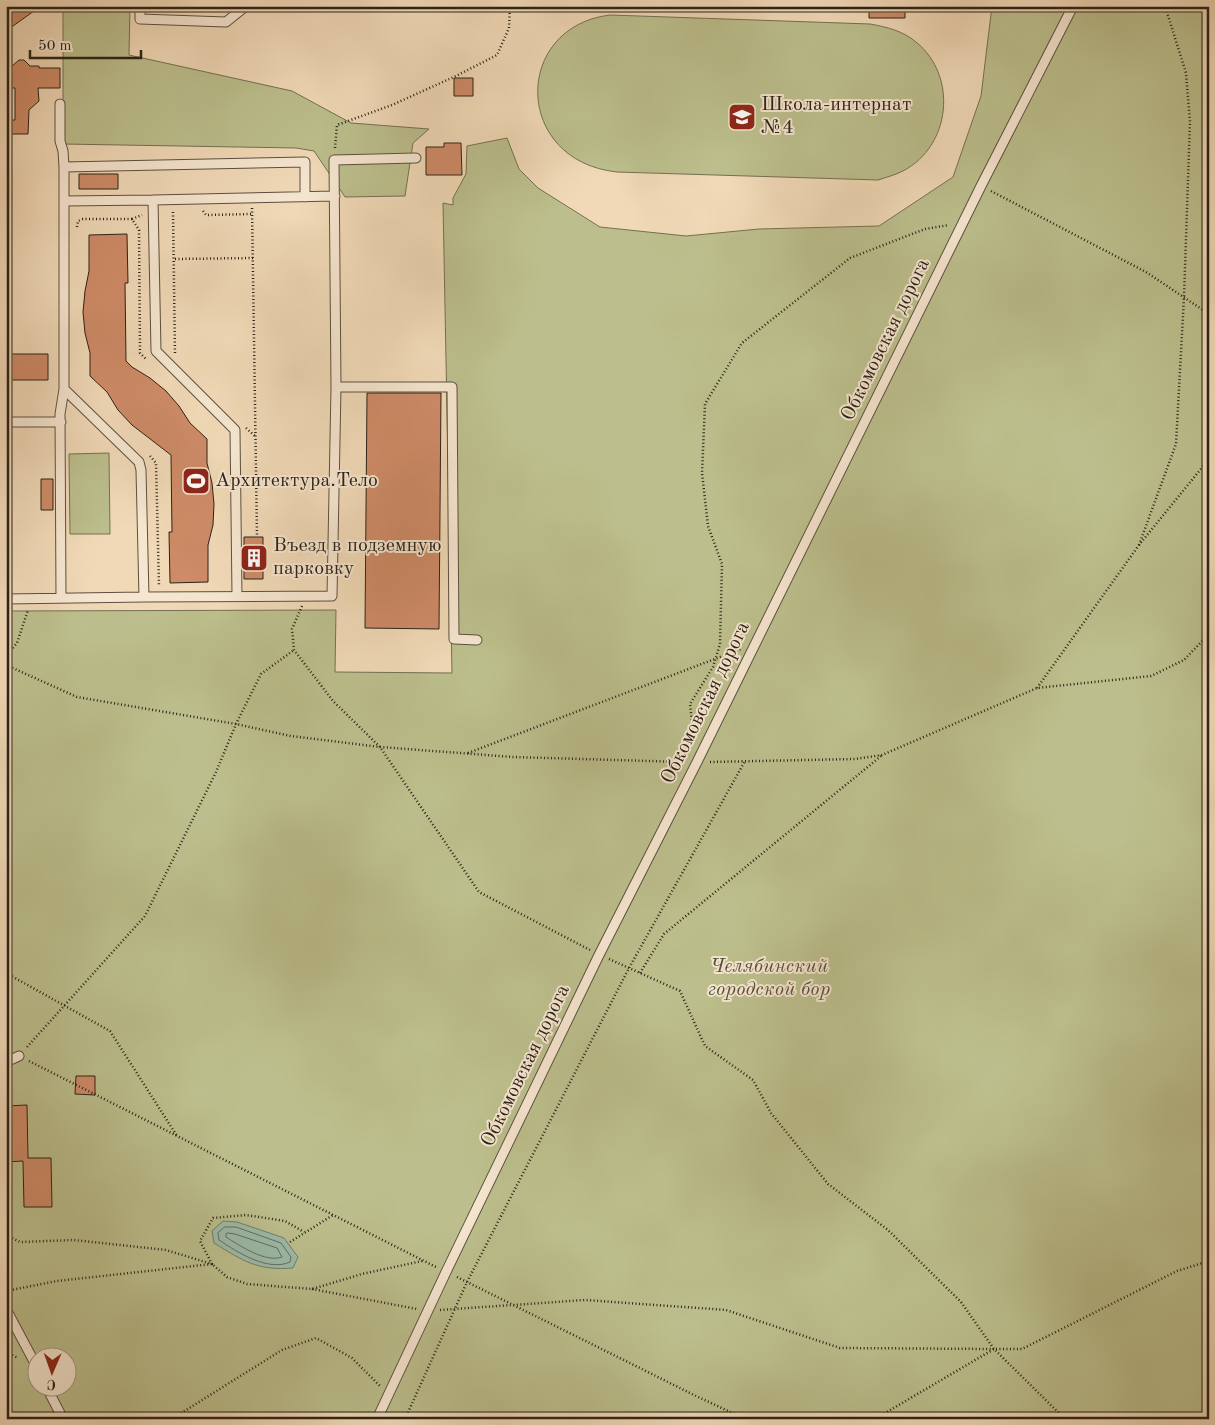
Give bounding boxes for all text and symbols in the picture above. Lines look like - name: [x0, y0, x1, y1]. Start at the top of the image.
- scale bar: [30, 28, 141, 60]
- text: 50 m: [38, 39, 72, 54]
- place label: Школа-интернат №4: [761, 95, 911, 138]
- school or university icon: Школа-интернат №4: [727, 102, 757, 132]
- street label: Обкомовская дорога: [838, 256, 934, 424]
- sports icon: Архитектура.Тело: [181, 466, 211, 496]
- place label: Архитектура.Тело: [215, 471, 378, 491]
- place label: Въезд в подземную парковку: [273, 536, 441, 579]
- building icon: Въезд в подземную парковку: [239, 543, 269, 573]
- street label: Обкомовская дорога: [658, 619, 754, 787]
- park label: Челябинский городской бор: [708, 957, 830, 1000]
- street label: Обкомовская дорога: [478, 982, 574, 1150]
- north arrow: [28, 1348, 78, 1398]
- text: С: [47, 1377, 56, 1391]

